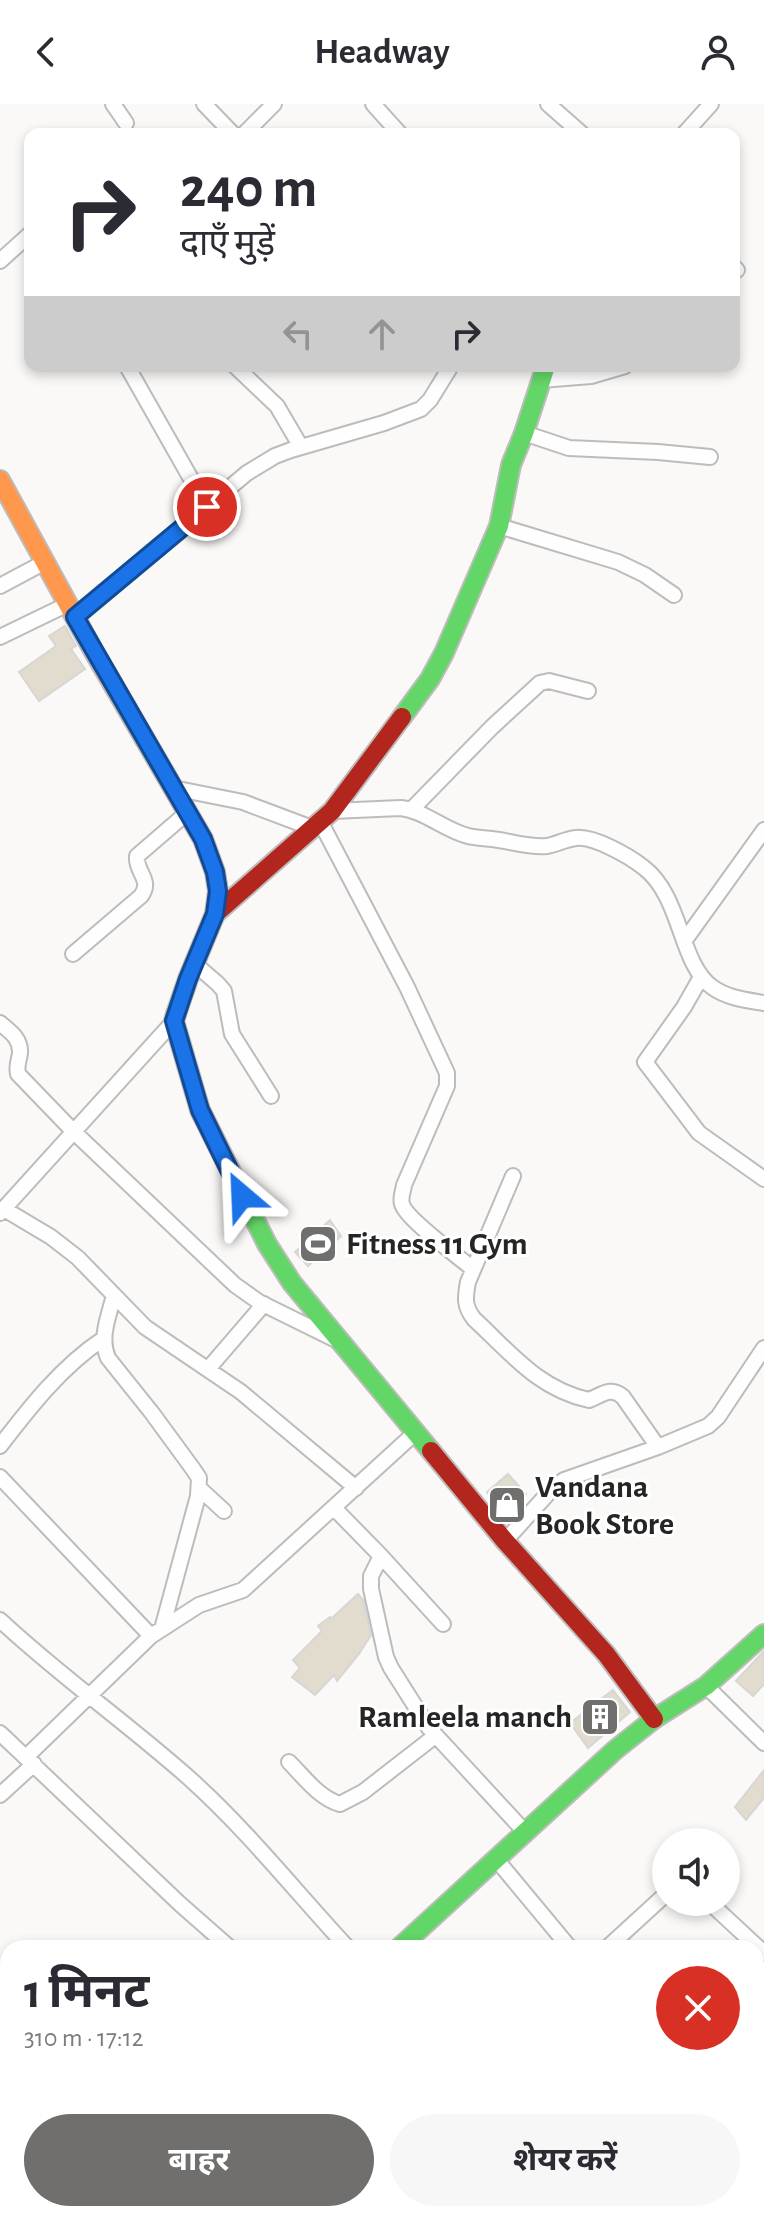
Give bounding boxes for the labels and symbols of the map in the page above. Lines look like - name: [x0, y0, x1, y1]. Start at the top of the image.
- pin: [173, 473, 241, 541]
- position arrow: [200, 1154, 284, 1238]
- sports icon: Fitness 11 Gym: [297, 1223, 339, 1265]
- place label: Fitness 11 Gym: [346, 1228, 528, 1260]
- place label: Vandana Book Store: [535, 1471, 674, 1540]
- shop icon: Vandana Book Store: [486, 1484, 528, 1526]
- building icon: Ramleela manch: [579, 1696, 621, 1738]
- place label: Ramleela manch: [358, 1701, 572, 1733]

